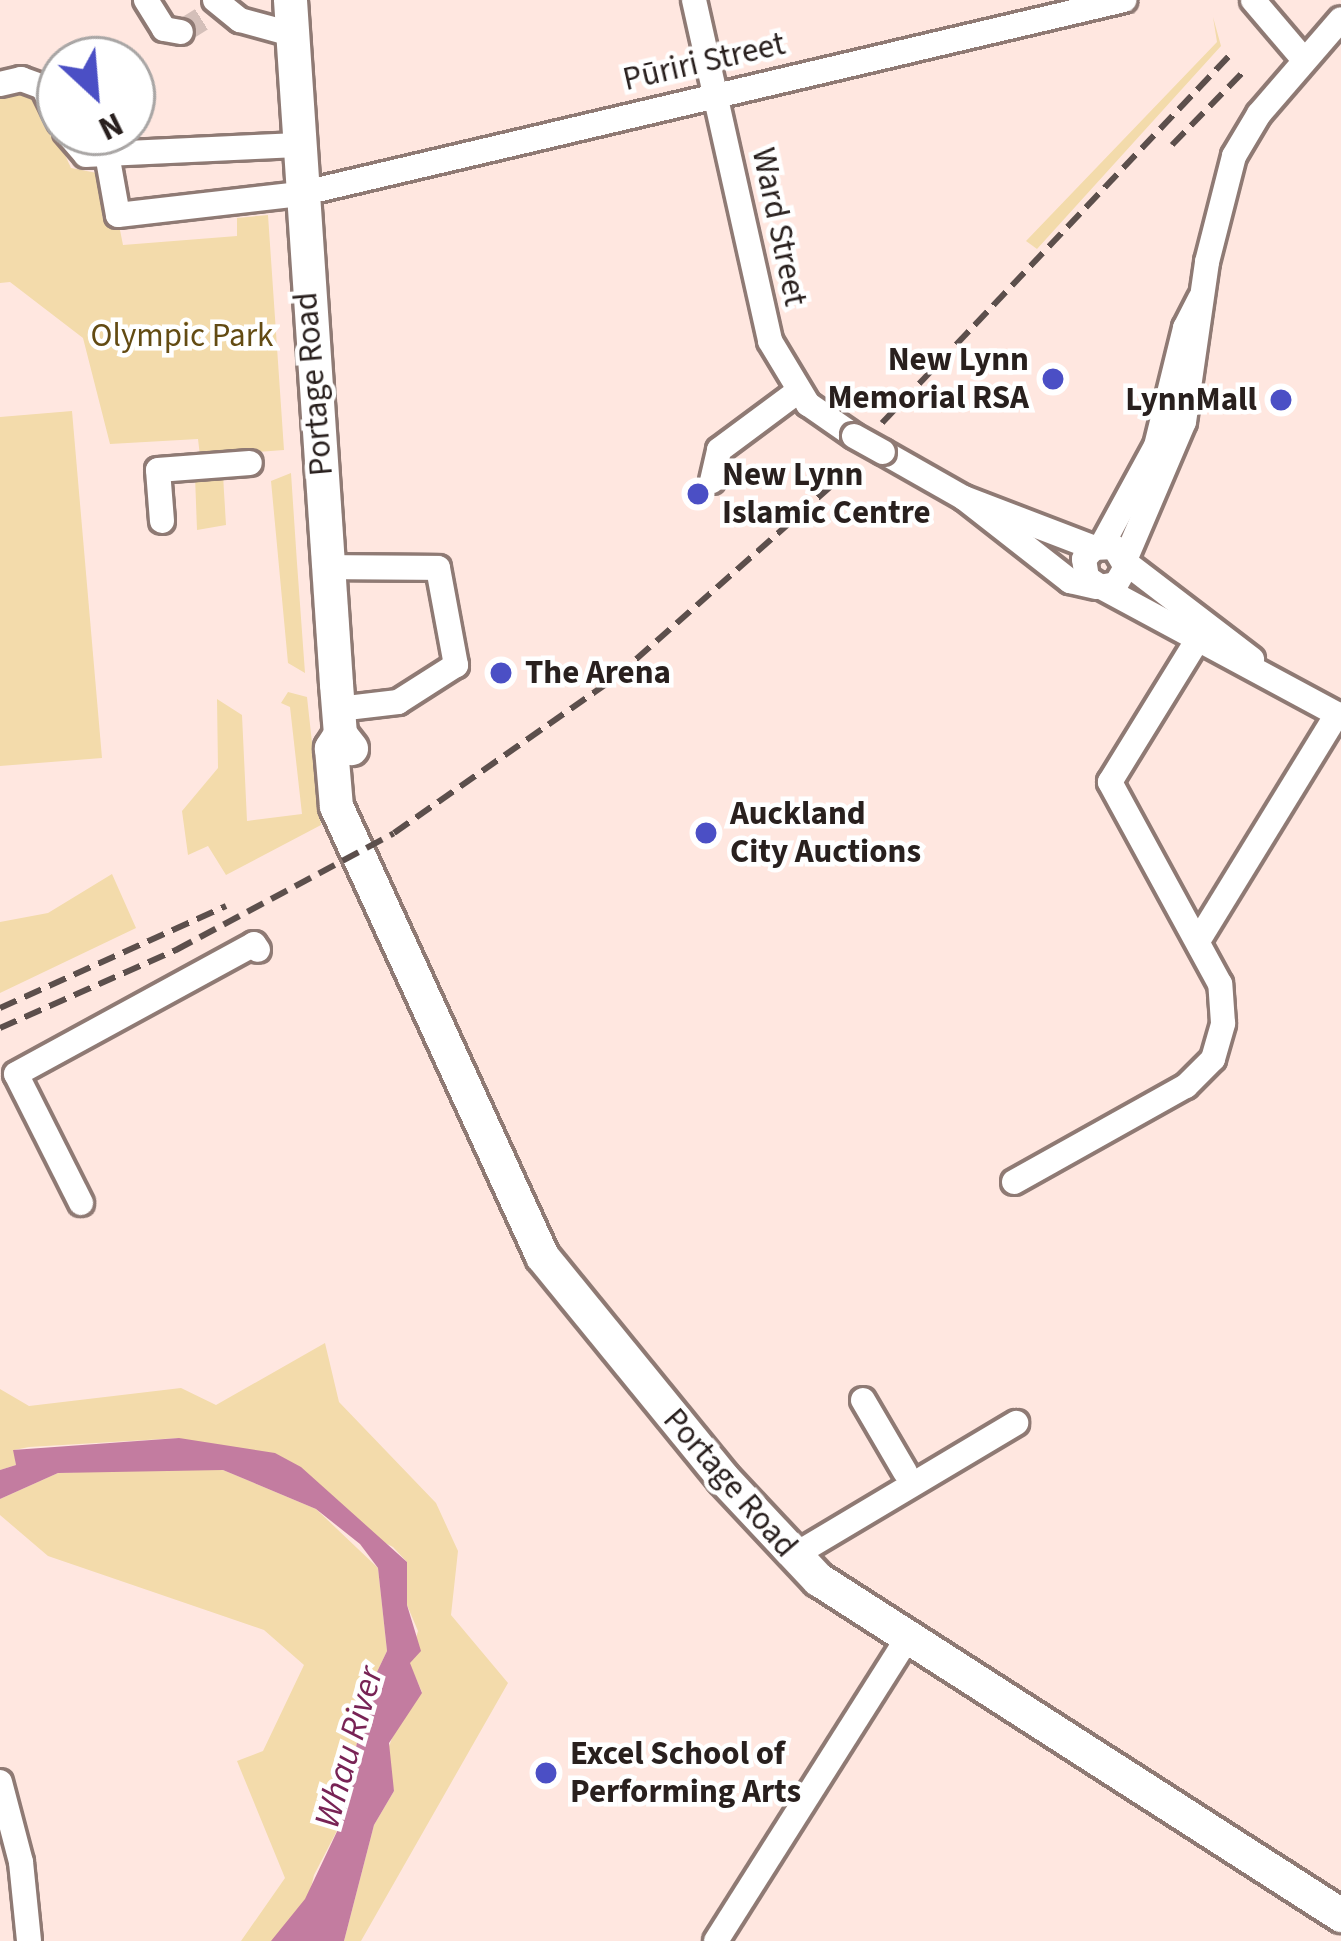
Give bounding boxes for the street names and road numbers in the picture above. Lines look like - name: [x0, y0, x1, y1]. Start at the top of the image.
- street label: Pūriri Street: [619, 24, 789, 100]
- street label: Ward Street: [743, 144, 815, 310]
- street label: Portage Road: [286, 290, 342, 478]
- street label: Portage Road: [655, 1400, 805, 1566]

